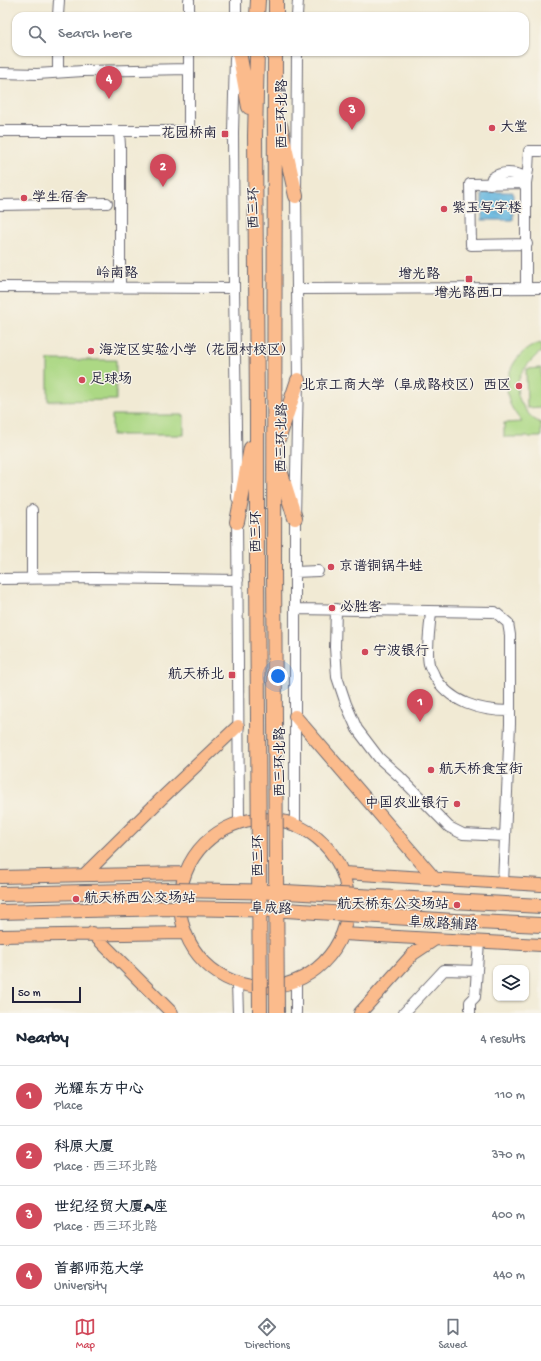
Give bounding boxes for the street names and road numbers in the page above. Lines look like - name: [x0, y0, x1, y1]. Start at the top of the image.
- street label: 西三环北路: [274, 79, 292, 149]
- street label: 西三环: [246, 187, 264, 229]
- street label: 岭南路: [96, 265, 138, 283]
- street label: 增光路: [398, 266, 440, 284]
- street label: 西三环北路: [273, 403, 292, 473]
- street label: 西三环: [249, 511, 266, 553]
- street label: 西三环北路: [272, 727, 290, 797]
- street label: 西三环: [251, 835, 268, 877]
- street label: 阜成路: [250, 900, 292, 919]
- street label: 阜成路辅路: [408, 914, 478, 935]

